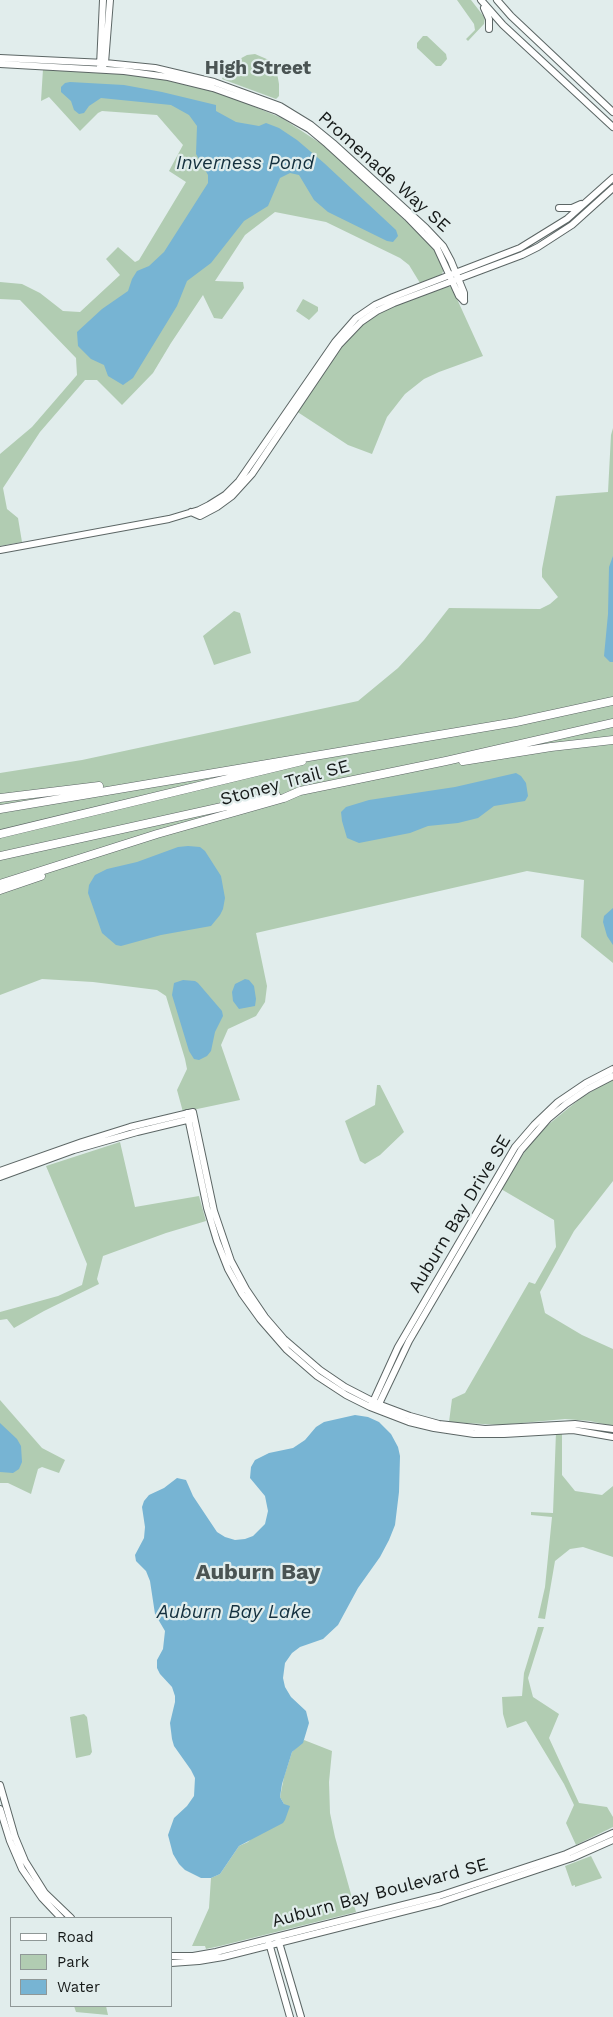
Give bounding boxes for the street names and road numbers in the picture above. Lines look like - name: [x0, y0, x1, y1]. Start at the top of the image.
- street label: Promenade Way SE: [314, 107, 454, 237]
- street label: Stoney Trail SE: [218, 755, 352, 811]
- street label: Auburn Bay Drive SE: [404, 1131, 516, 1297]
- street label: Auburn Bay Boulevard SE: [270, 1854, 490, 1932]

